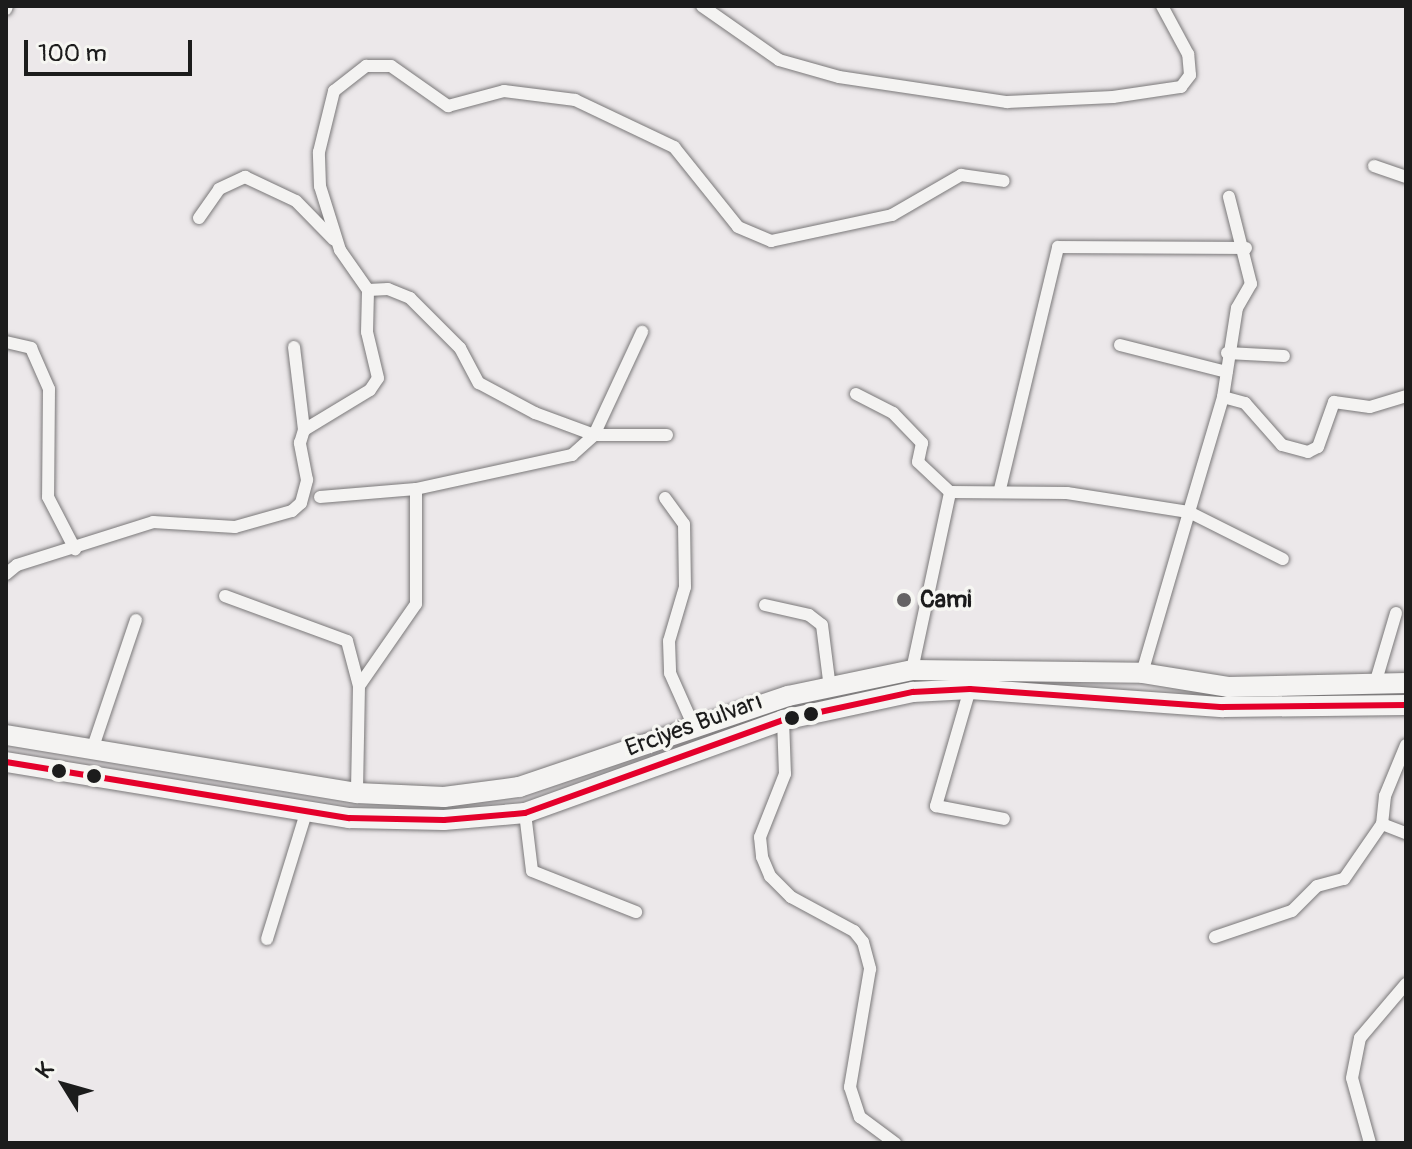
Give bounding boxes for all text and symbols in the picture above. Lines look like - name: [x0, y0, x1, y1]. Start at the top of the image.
- scale bar: [28, 24, 196, 74]
- text: 100 m: [38, 39, 107, 68]
- place label: Cami: [920, 586, 972, 614]
- marker: Cami: [895, 591, 913, 609]
- street label: Erciyes Bulvarı: [622, 687, 766, 763]
- unlabelled marker: [803, 706, 819, 722]
- unlabelled marker: [784, 710, 800, 726]
- unlabelled marker: [51, 763, 67, 779]
- unlabelled marker: [86, 768, 102, 784]
- north arrow: [24, 1045, 104, 1125]
- text: K: [30, 1057, 60, 1084]

